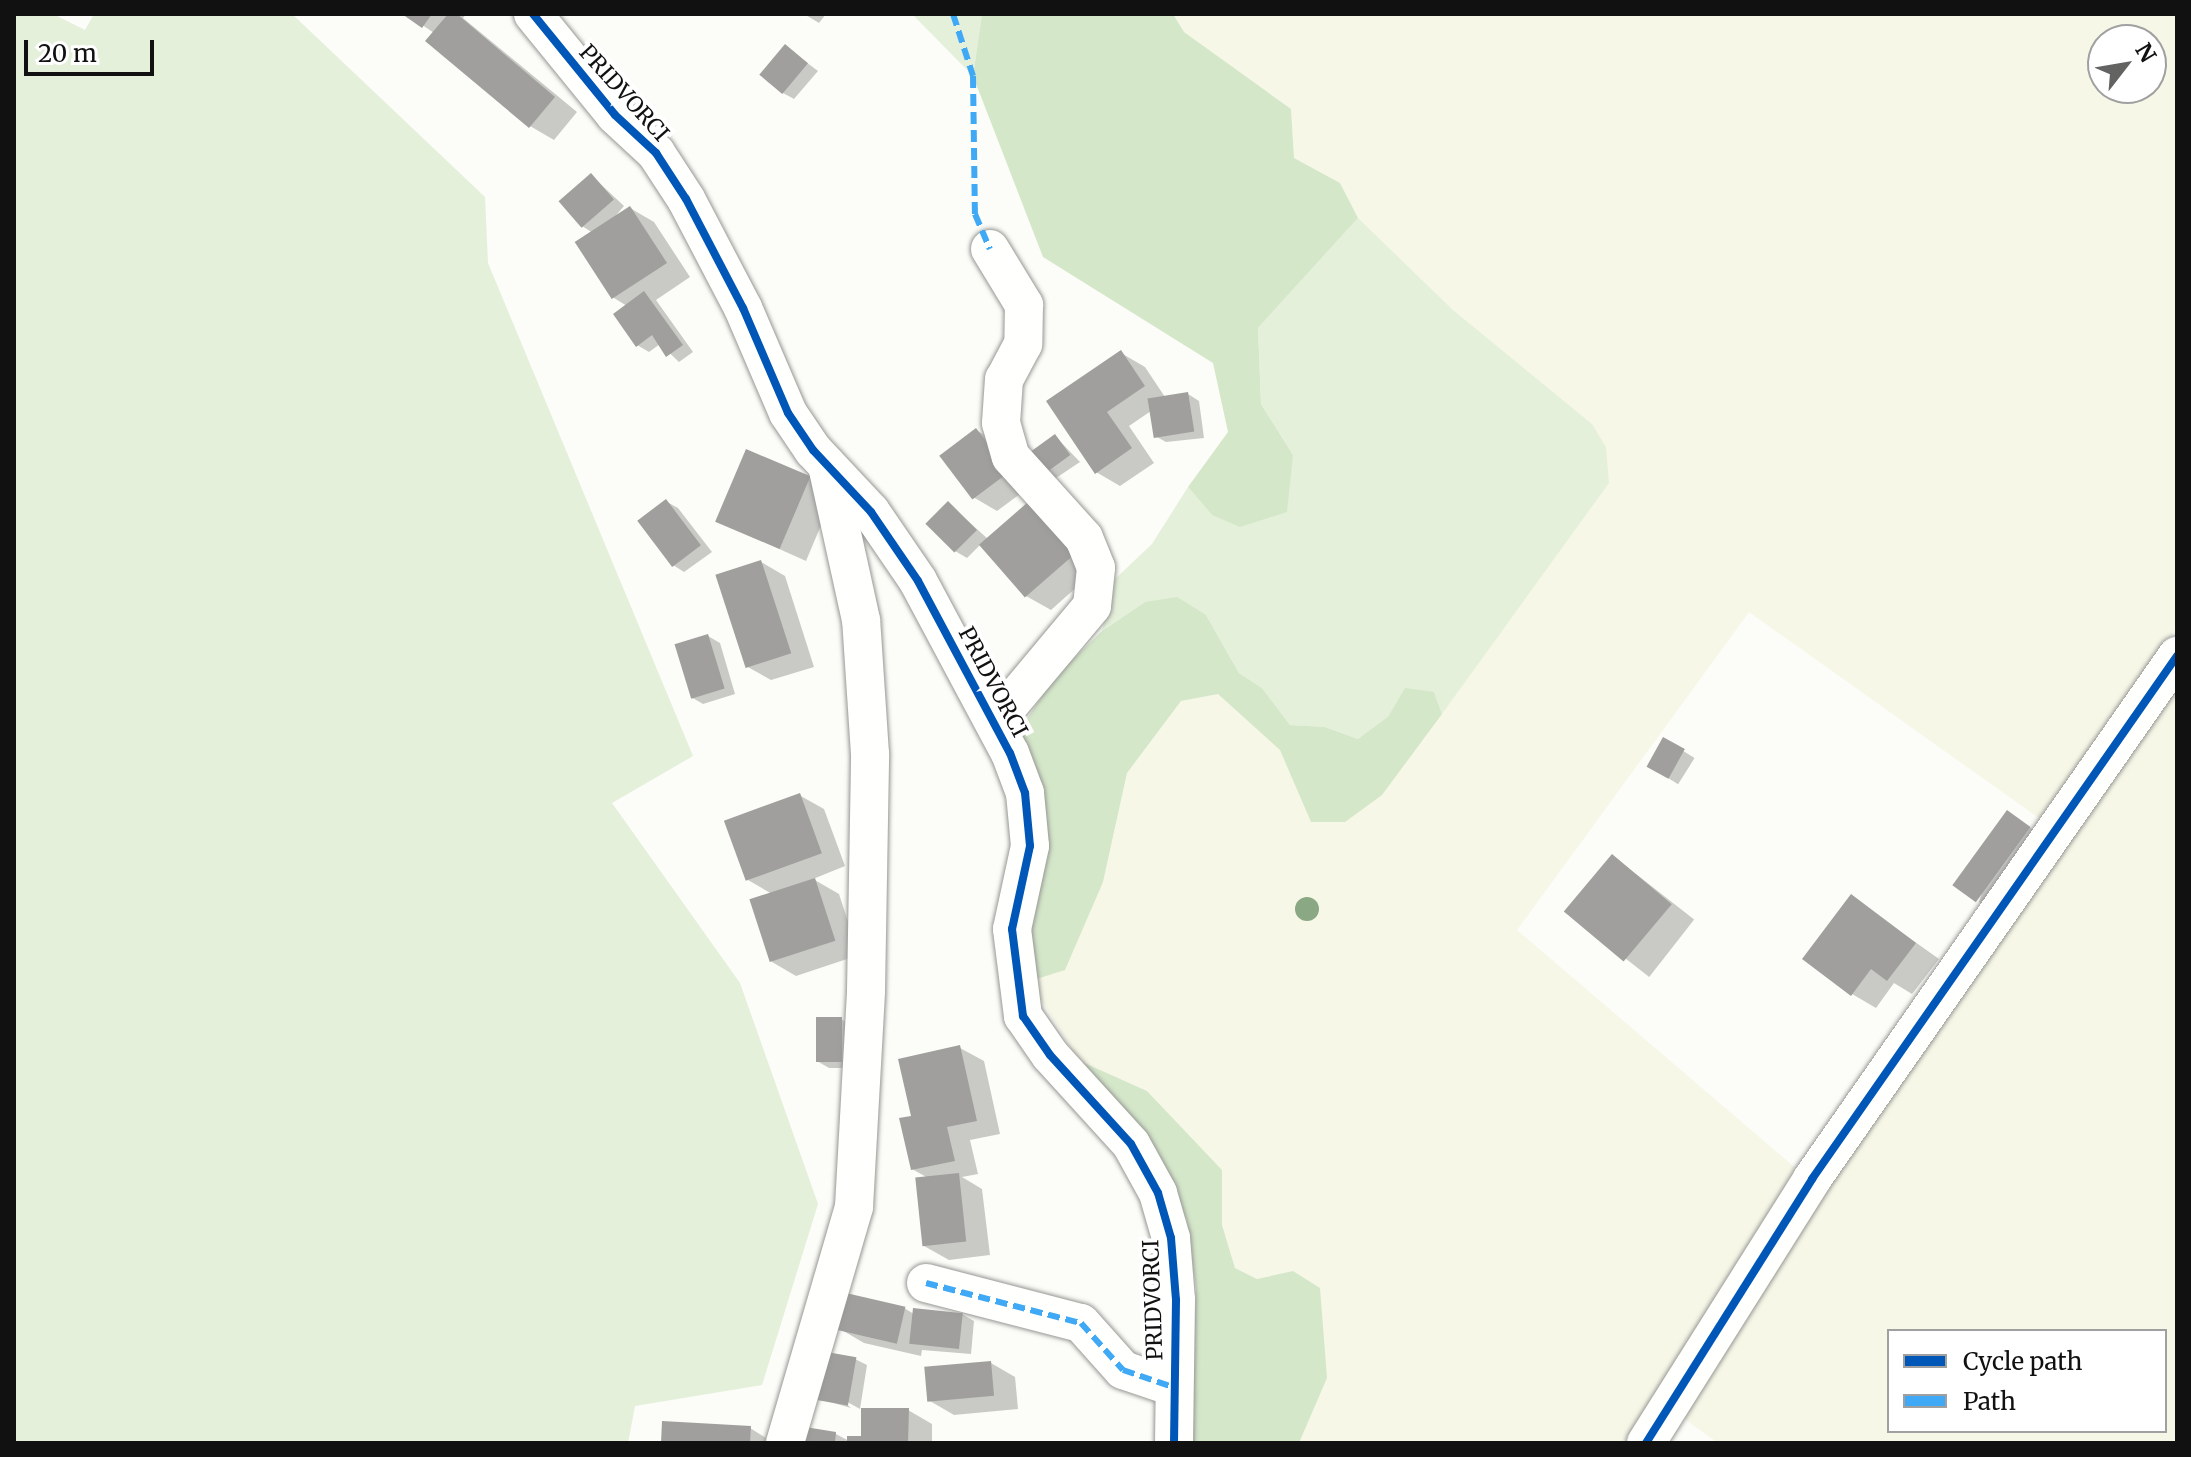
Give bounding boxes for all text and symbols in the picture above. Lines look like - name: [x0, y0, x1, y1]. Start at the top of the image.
- scale bar: [28, 24, 158, 74]
- north arrow: [2087, 24, 2167, 104]
- text: 20 m: [38, 38, 97, 69]
- text: N: [2129, 38, 2162, 67]
- street label: PRIDVORCI: [574, 39, 674, 147]
- street label: PRIDVORCI: [953, 622, 1033, 742]
- street label: PRIDVORCI: [1138, 1239, 1168, 1361]
- legend: [1887, 1329, 2167, 1433]
- text: Cycle path: [1963, 1346, 2082, 1377]
- text: Path: [1963, 1386, 2016, 1417]

